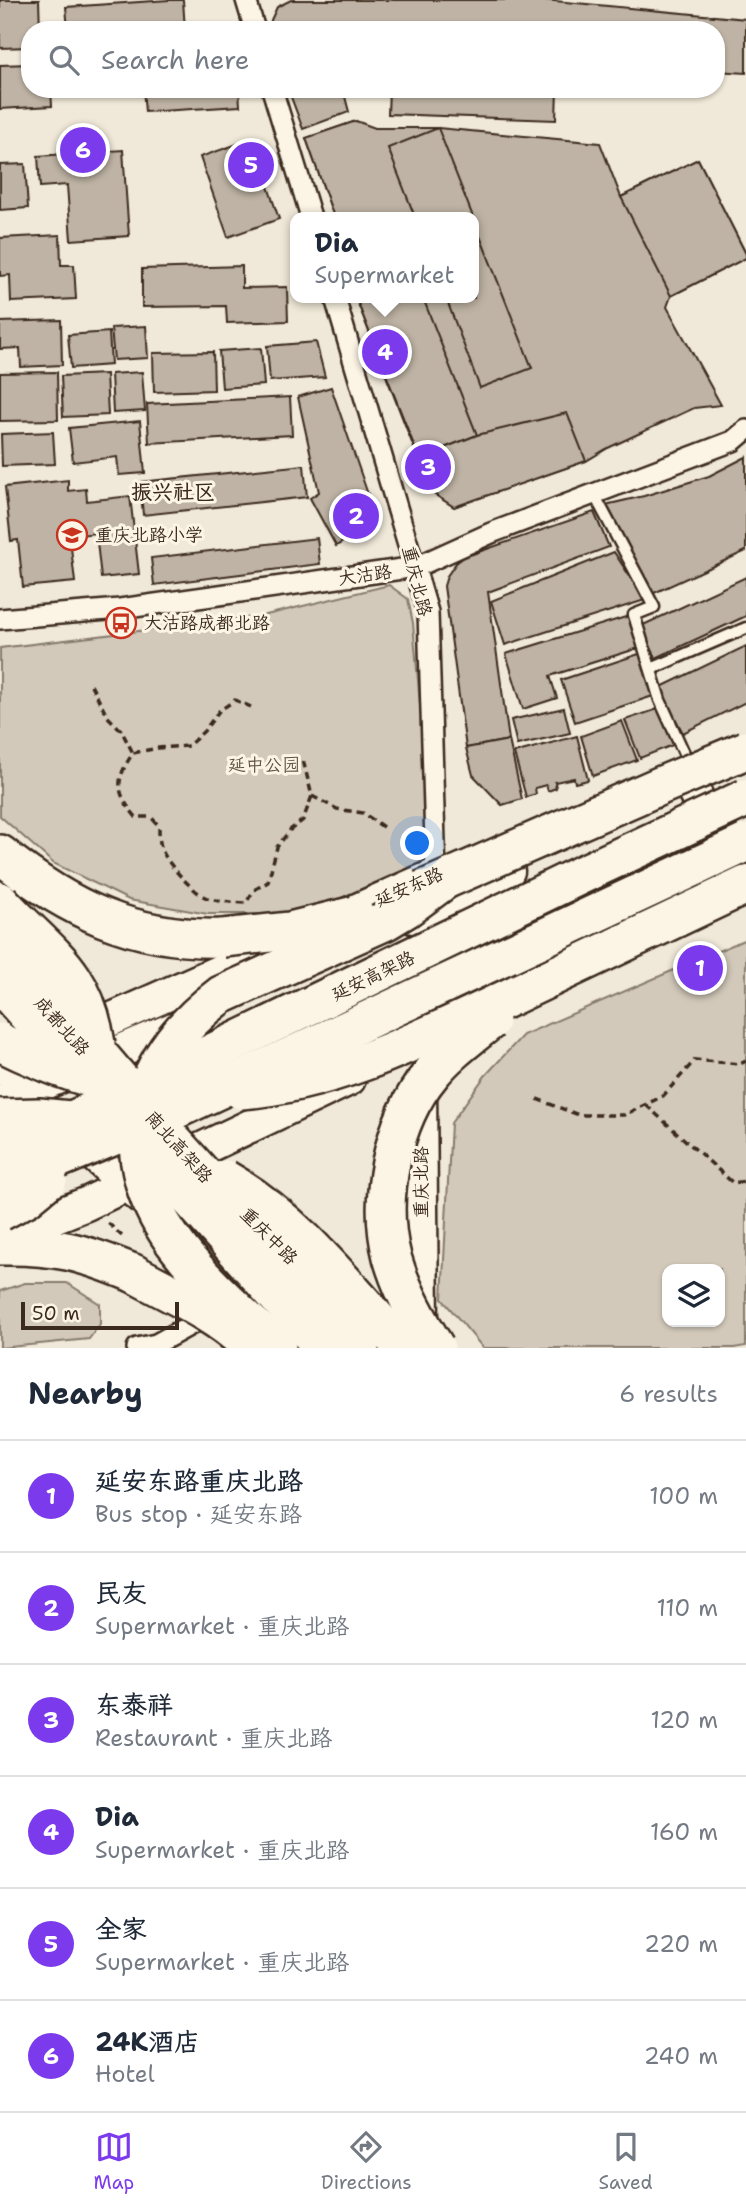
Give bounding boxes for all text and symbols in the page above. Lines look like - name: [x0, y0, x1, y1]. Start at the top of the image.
- search box: [21, 21, 725, 98]
- icon: search: [45, 41, 83, 79]
- text: Search here: [101, 42, 250, 77]
- pin: 6: [60, 124, 106, 176]
- pin: 5: [228, 139, 274, 191]
- popup: [290, 212, 479, 303]
- text: Dia: [314, 225, 358, 260]
- text: Supermarket: [314, 260, 455, 290]
- pin: 4: [362, 326, 408, 378]
- pin: 3: [405, 441, 451, 493]
- district label: 振兴社区: [131, 478, 215, 506]
- pin: 2: [333, 490, 379, 542]
- school or university icon: 重庆北路小学: [55, 518, 89, 552]
- place label: 重庆北路小学: [95, 523, 203, 547]
- street label: 重庆北路: [397, 543, 437, 619]
- street label: 大沽路: [337, 559, 393, 591]
- bus stop icon: 大沽路成都北路: [104, 606, 138, 640]
- place label: 大沽路成都北路: [144, 611, 270, 635]
- park label: 延中公园: [228, 753, 300, 777]
- your location: [400, 826, 434, 860]
- street label: 延安东路: [371, 861, 447, 913]
- pin: 1: [677, 942, 723, 994]
- street label: 延安高架路: [327, 945, 419, 1007]
- street label: 成都北路: [29, 991, 95, 1061]
- street label: 南北高架路: [140, 1106, 218, 1188]
- street label: 重庆北路: [409, 1146, 433, 1218]
- street label: 重庆中路: [235, 1202, 303, 1270]
- map controls: [662, 1264, 725, 1327]
- button: layers: [662, 1264, 725, 1327]
- scale bar: [21, 1299, 178, 1331]
- text: 50 m: [32, 1301, 80, 1326]
- text: Nearby: [28, 1373, 143, 1414]
- text: 6 results: [619, 1379, 718, 1409]
- text: 延安东路重庆北路: [95, 1463, 303, 1498]
- text: 1: [46, 1481, 56, 1511]
- text: 100 m: [649, 1481, 718, 1511]
- text: Bus stop · 延安东路: [95, 1499, 302, 1529]
- text: 民友: [95, 1575, 147, 1610]
- text: 2: [43, 1593, 59, 1623]
- text: 110 m: [656, 1593, 718, 1623]
- text: Supermarket · 重庆北路: [95, 1611, 349, 1641]
- text: 东泰祥: [95, 1687, 173, 1722]
- text: 3: [43, 1705, 59, 1735]
- text: 120 m: [650, 1705, 718, 1735]
- text: Restaurant · 重庆北路: [95, 1723, 332, 1753]
- text: Dia: [95, 1799, 139, 1834]
- text: 4: [43, 1817, 59, 1847]
- text: 160 m: [650, 1817, 718, 1847]
- text: Supermarket · 重庆北路: [95, 1835, 349, 1865]
- text: 全家: [95, 1911, 147, 1946]
- text: 5: [44, 1929, 58, 1959]
- text: 220 m: [644, 1929, 718, 1959]
- text: Supermarket · 重庆北路: [95, 1947, 349, 1977]
- text: 24K酒店: [95, 2024, 200, 2059]
- text: 6: [43, 2041, 59, 2071]
- text: 240 m: [644, 2041, 718, 2071]
- text: Hotel: [95, 2059, 155, 2089]
- tab: Map: [93, 2128, 134, 2195]
- tab: Directions: [321, 2128, 412, 2195]
- tab: Saved: [599, 2128, 653, 2195]

